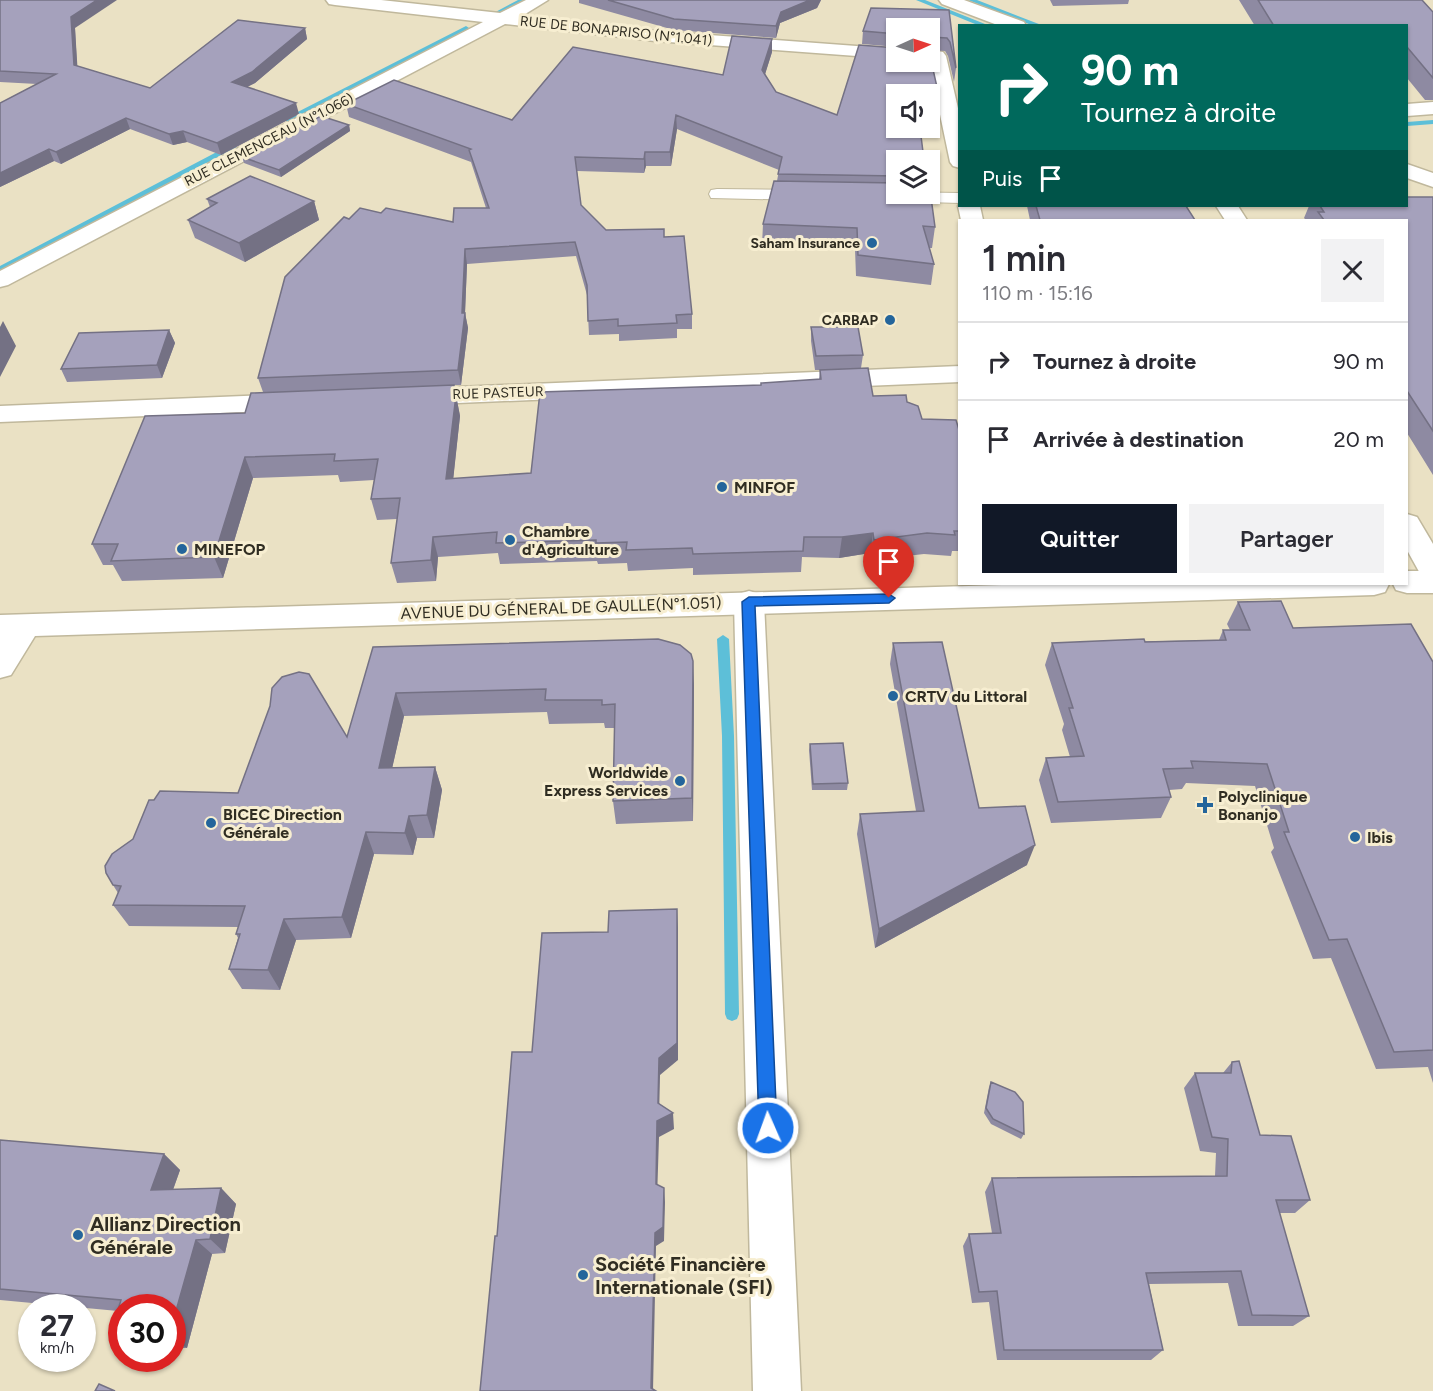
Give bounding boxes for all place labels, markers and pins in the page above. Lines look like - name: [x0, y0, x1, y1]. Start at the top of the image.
- place label: Saham Insurance: [750, 235, 860, 252]
- marker: Saham Insurance: [865, 236, 879, 250]
- place label: CARBAP: [822, 312, 879, 329]
- marker: CARBAP: [883, 313, 897, 327]
- place label: MINFOF: [734, 478, 795, 497]
- marker: MINFOF: [715, 480, 729, 494]
- place label: Chambre d'Agriculture: [522, 522, 619, 559]
- marker: Chambre d'Agriculture: [503, 533, 517, 547]
- pin: [863, 536, 914, 598]
- place label: MINEFOP: [194, 540, 266, 559]
- marker: MINEFOP: [175, 542, 189, 556]
- place label: CRTV du Littoral: [905, 687, 1027, 706]
- marker: CRTV du Littoral: [886, 689, 900, 703]
- place label: Worldwide Express Services: [544, 763, 669, 800]
- marker: Worldwide Express Services: [673, 774, 687, 788]
- place label: Polyclinique Bonanjo: [1218, 787, 1307, 824]
- marker: Polyclinique Bonanjo: [1196, 796, 1214, 814]
- place label: BICEC Direction Générale: [223, 805, 342, 842]
- marker: BICEC Direction Générale: [204, 816, 218, 830]
- place label: Ibis: [1367, 828, 1393, 847]
- marker: Ibis: [1348, 830, 1362, 844]
- place label: Allianz Direction Générale: [90, 1212, 241, 1259]
- marker: Allianz Direction Générale: [71, 1228, 85, 1242]
- place label: Société Financière Internationale (SFI): [595, 1252, 773, 1299]
- marker: Société Financière Internationale (SFI): [576, 1268, 590, 1282]

